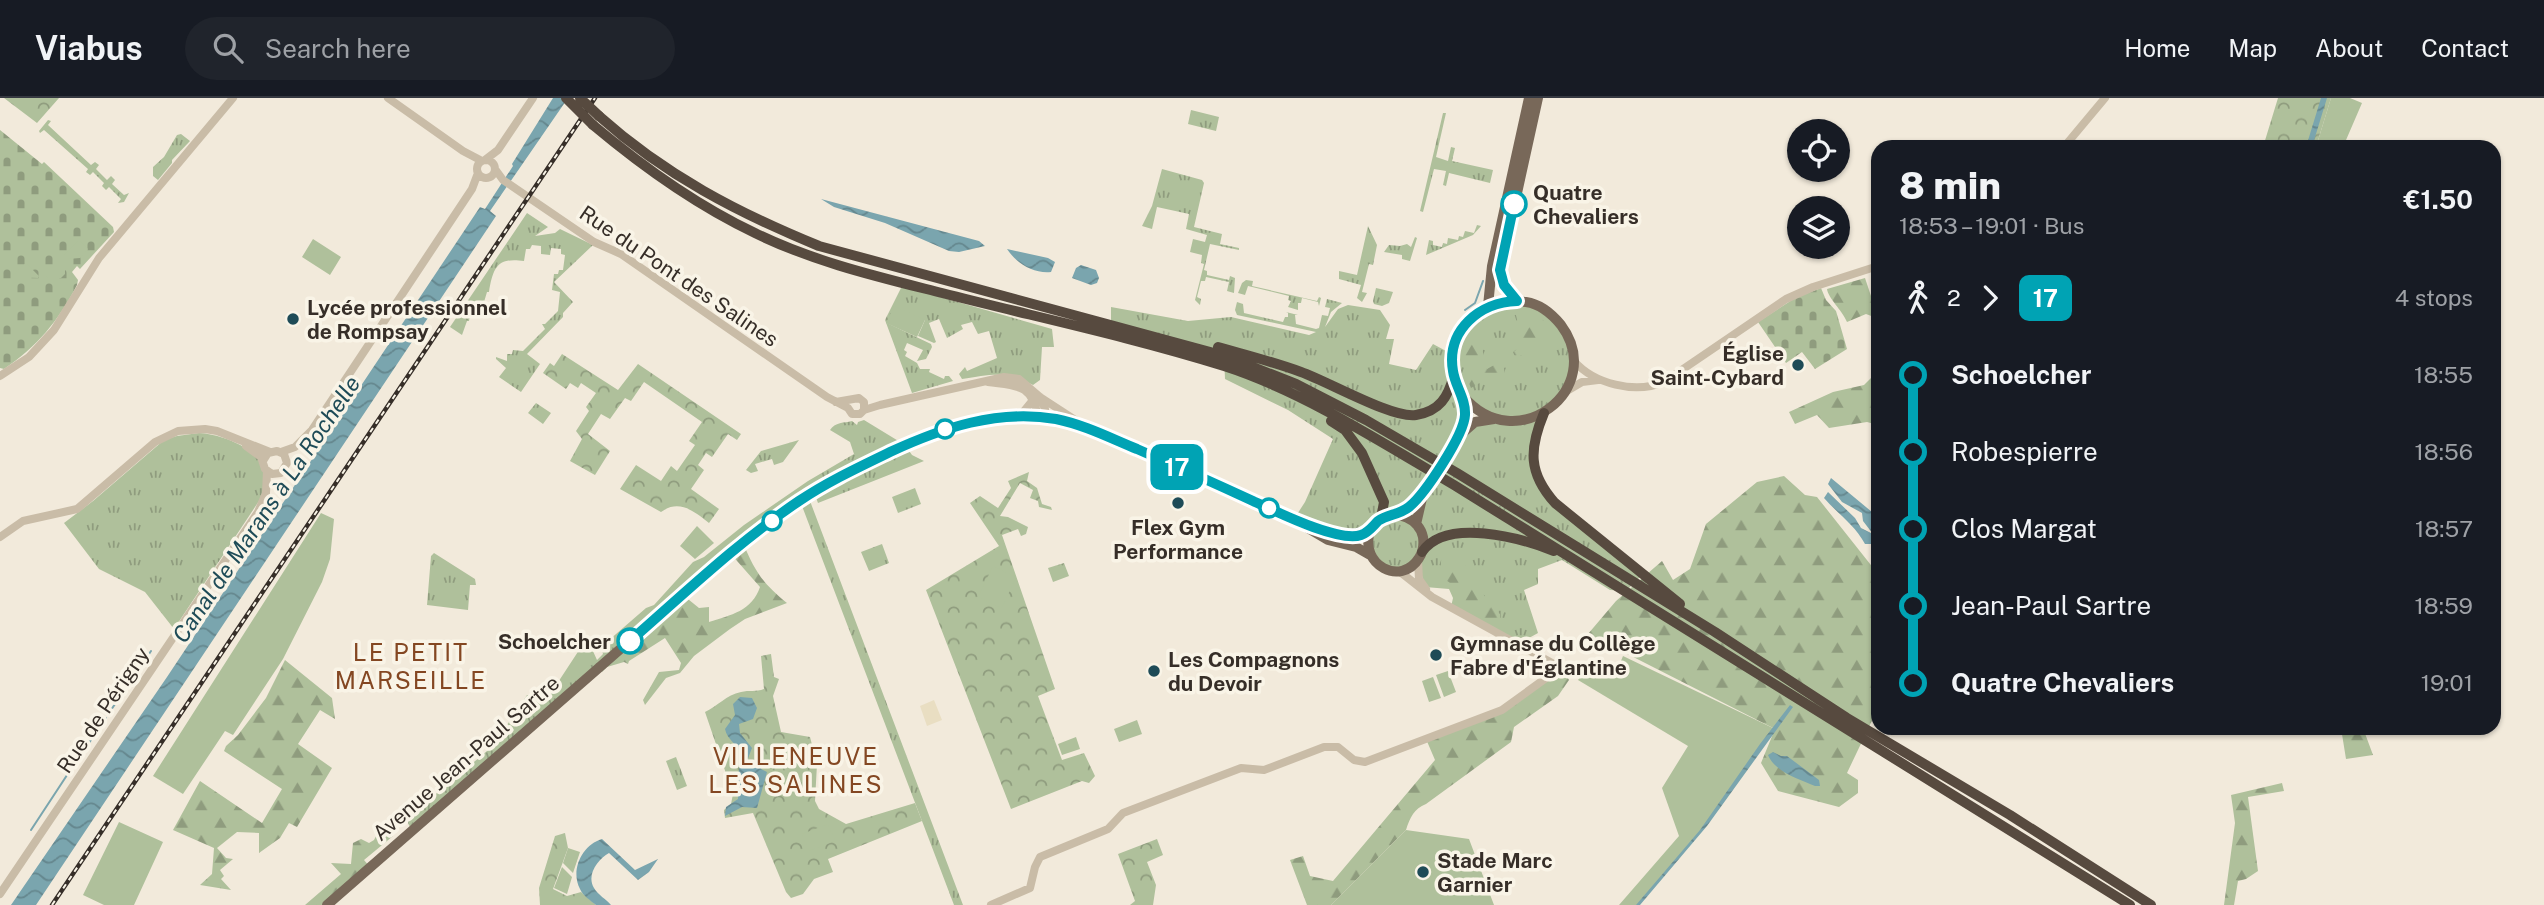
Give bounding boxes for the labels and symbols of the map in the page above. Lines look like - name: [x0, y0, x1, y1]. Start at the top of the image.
- place label: Quatre Chevaliers: [1533, 180, 1639, 229]
- marker: Quatre Chevaliers: [1501, 191, 1527, 217]
- street label: Rue du Pont des Salines: [575, 200, 783, 352]
- place label: Lycée professionnel de Rompsay: [307, 295, 507, 344]
- marker: Lycée professionnel de Rompsay: [285, 311, 301, 327]
- place label: Église Saint-Cybard: [1650, 341, 1784, 390]
- marker: Église Saint-Cybard: [1790, 357, 1806, 373]
- water label: Canal de Marans à La Rochelle: [167, 371, 365, 647]
- unlabelled marker: [935, 419, 955, 439]
- line badge: 17: [1146, 444, 1208, 490]
- marker: Flex Gym Performance: [1170, 495, 1186, 511]
- unlabelled marker: [1259, 498, 1279, 518]
- unlabelled marker: [762, 511, 782, 531]
- place label: Flex Gym Performance: [1113, 515, 1243, 564]
- marker: Schoelcher: [617, 628, 643, 654]
- place label: Schoelcher: [498, 629, 611, 654]
- place label: Gymnase du Collège Fabre d'Églantine: [1450, 631, 1656, 680]
- district label: LE PETIT MARSEILLE: [335, 638, 487, 694]
- street label: Rue de Périgny: [52, 642, 154, 778]
- place label: Les Compagnons du Devoir: [1168, 647, 1339, 696]
- marker: Gymnase du Collège Fabre d'Églantine: [1428, 647, 1444, 663]
- marker: Les Compagnons du Devoir: [1146, 663, 1162, 679]
- street label: Avenue Jean-Paul Sartre: [368, 670, 564, 846]
- district label: VILLENEUVE LES SALINES: [708, 742, 884, 798]
- place label: Stade Marc Garnier: [1437, 848, 1553, 897]
- marker: Stade Marc Garnier: [1415, 864, 1431, 880]

